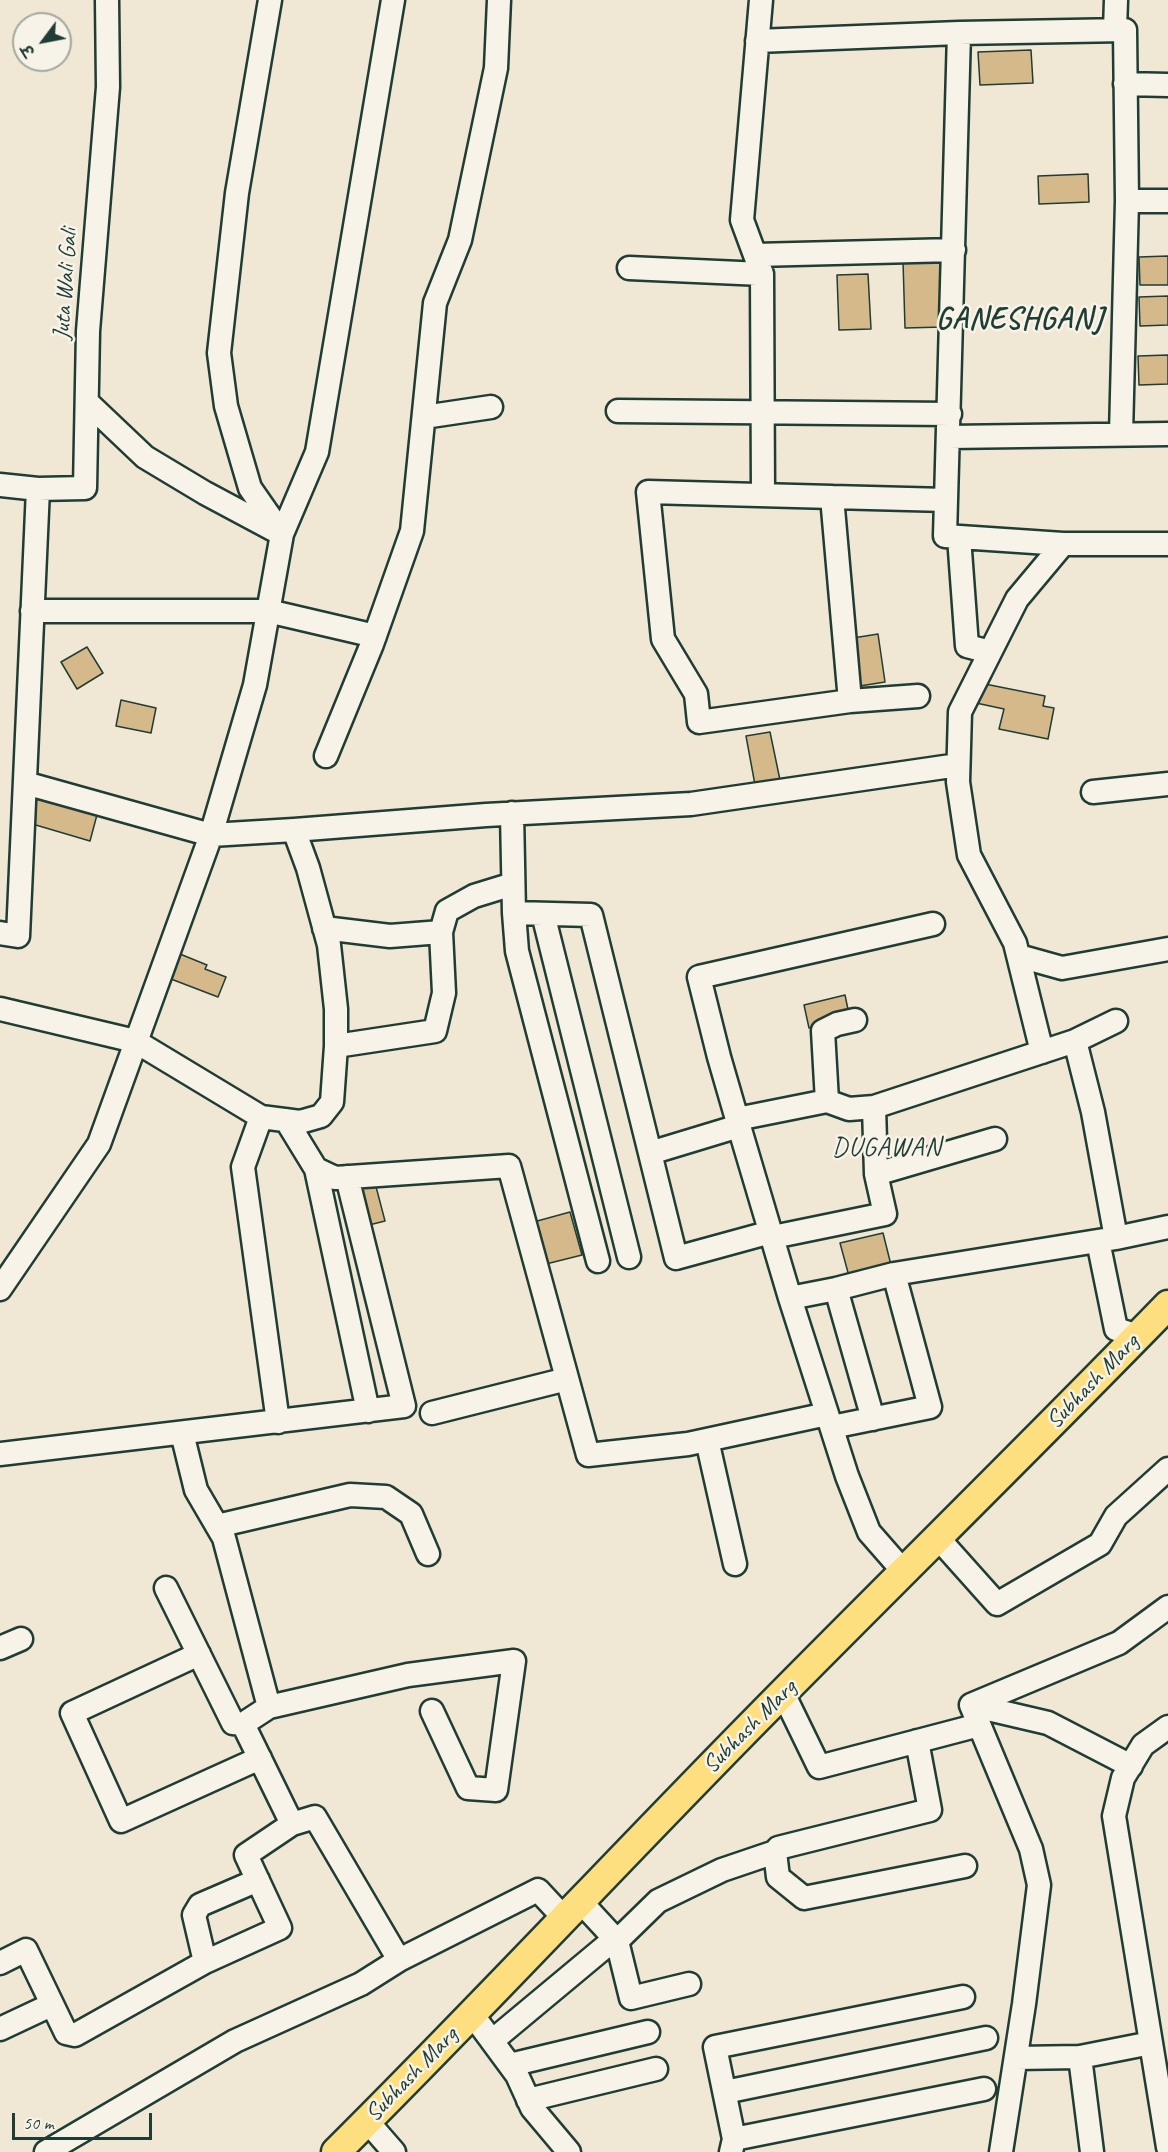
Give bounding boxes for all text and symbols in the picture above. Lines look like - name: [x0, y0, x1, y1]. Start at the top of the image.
- north arrow: [12, 12, 72, 72]
- text: उ: [17, 41, 40, 60]
- street label: Juta Wali Gali: [48, 227, 84, 341]
- district label: GANESHGANJ: [937, 302, 1103, 338]
- district label: DUGAWAN: [833, 1132, 941, 1164]
- street label: Subhash Marg: [1041, 1329, 1145, 1435]
- street label: Subhash Marg: [697, 1674, 803, 1780]
- street label: Subhash Marg: [360, 2022, 464, 2128]
- scale bar: [15, 2101, 154, 2139]
- text: 50 m: [23, 2112, 54, 2134]

